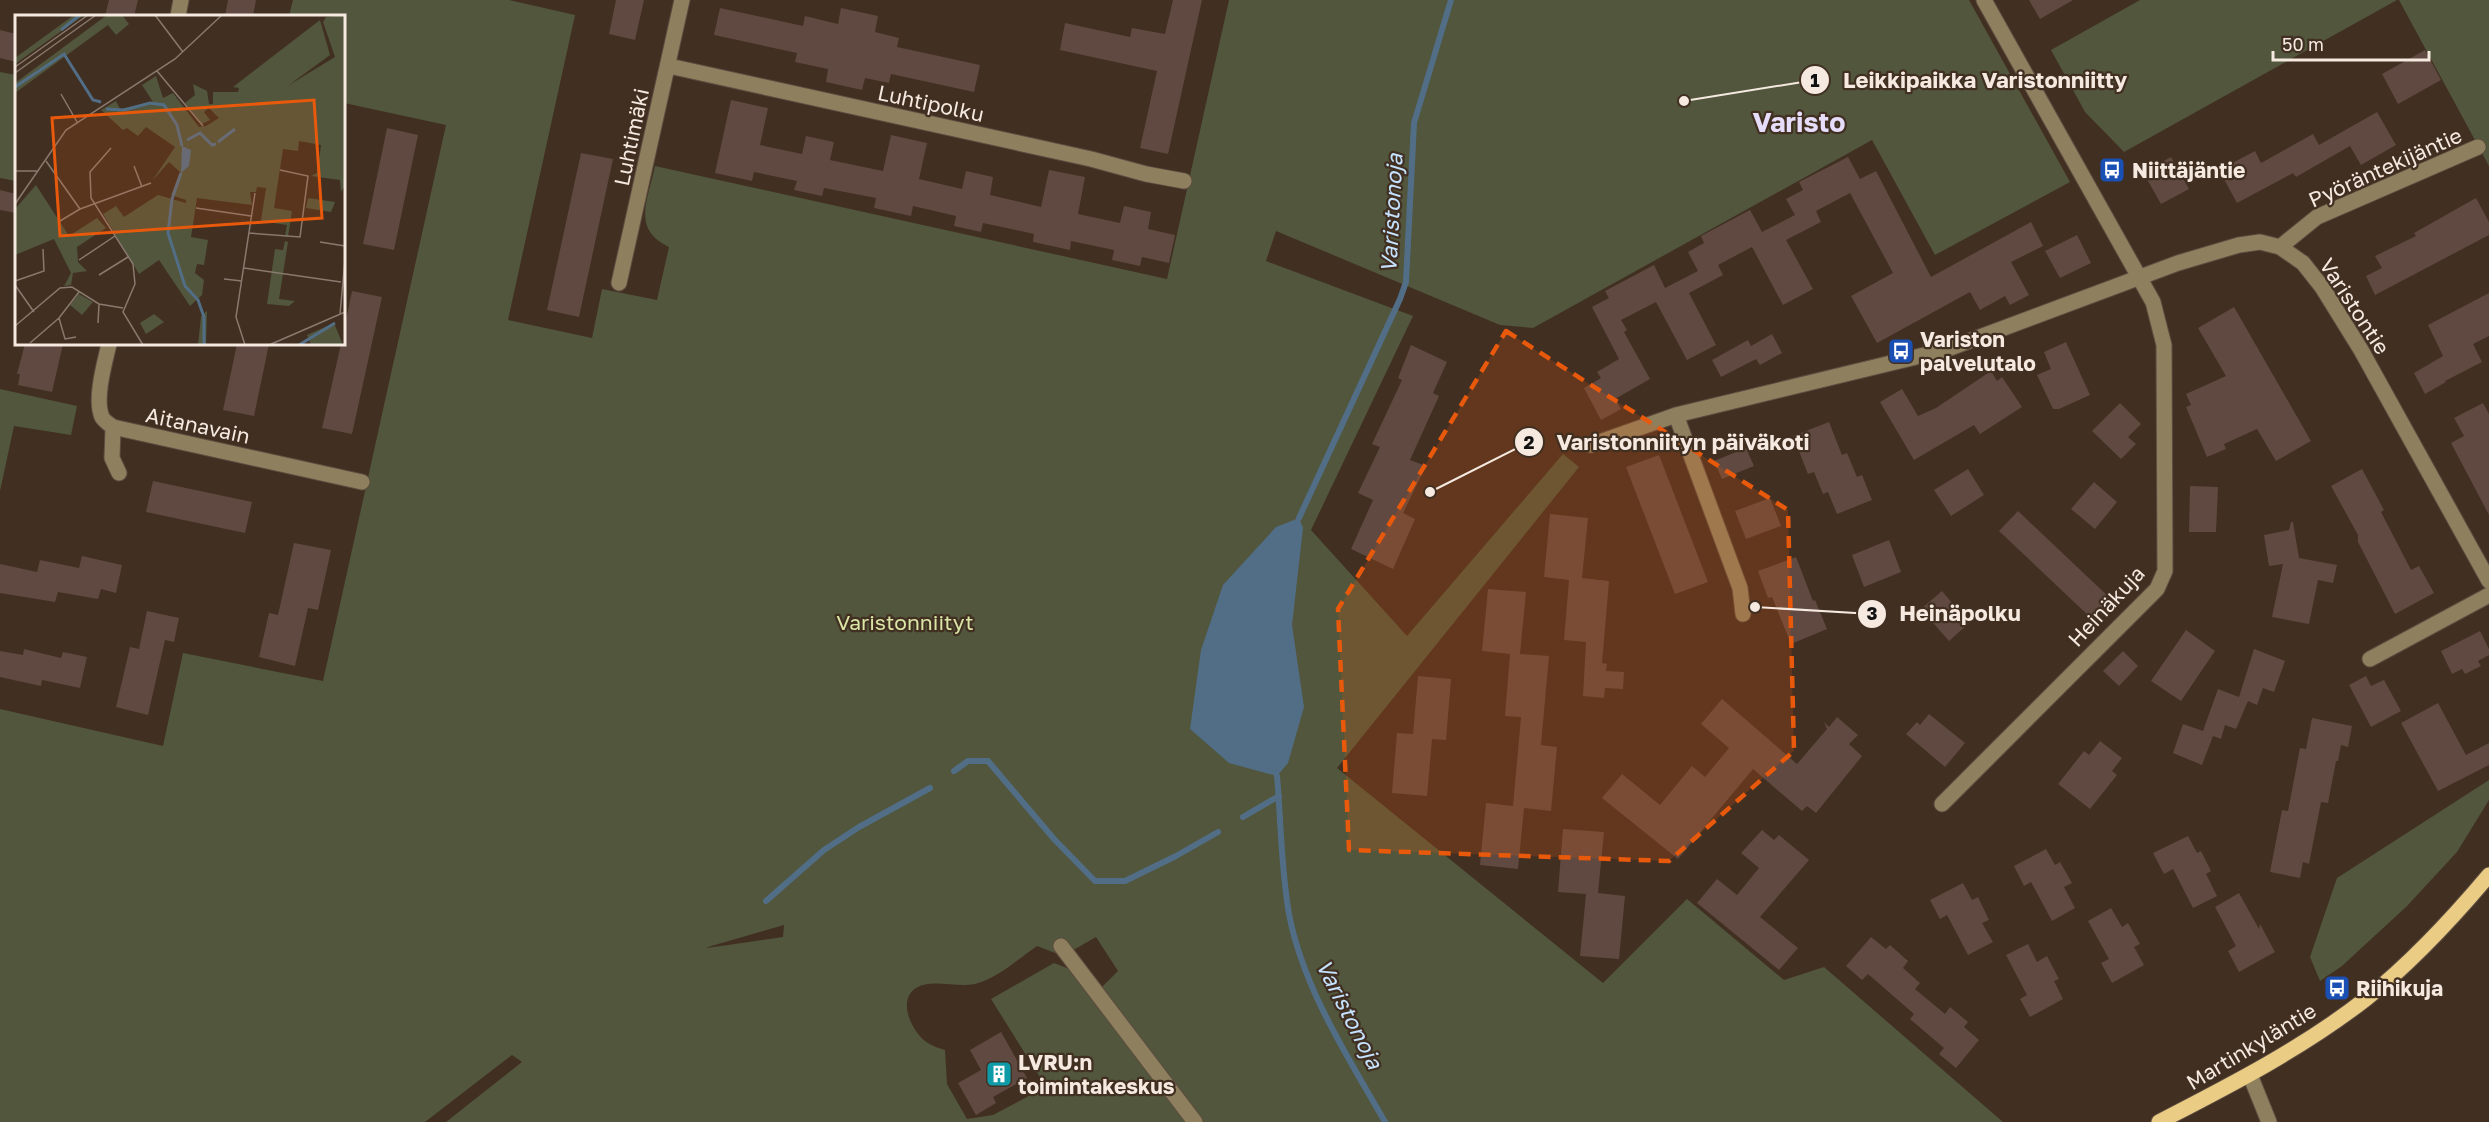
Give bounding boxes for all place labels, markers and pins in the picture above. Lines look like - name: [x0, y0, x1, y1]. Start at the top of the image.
- callout: Leikkipaikka Varistonniitty: [1800, 60, 2139, 100]
- bus stop icon: Niittäjäntie: [2097, 155, 2127, 185]
- place label: Niittäjäntie: [2132, 157, 2245, 183]
- place label: Variston palvelutalo: [1920, 326, 2036, 376]
- bus stop icon: Variston palvelutalo: [1886, 336, 1916, 366]
- callout: Varistonniityn päiväkoti: [1514, 422, 1822, 462]
- callout: Heinäpolku: [1857, 594, 2033, 634]
- bus stop icon: Riihikuja: [2322, 973, 2352, 1003]
- place label: Riihikuja: [2356, 975, 2443, 1001]
- place label: LVRU:n toimintakeskus: [1018, 1049, 1175, 1099]
- building icon: LVRU:n toimintakeskus: [984, 1059, 1014, 1089]

